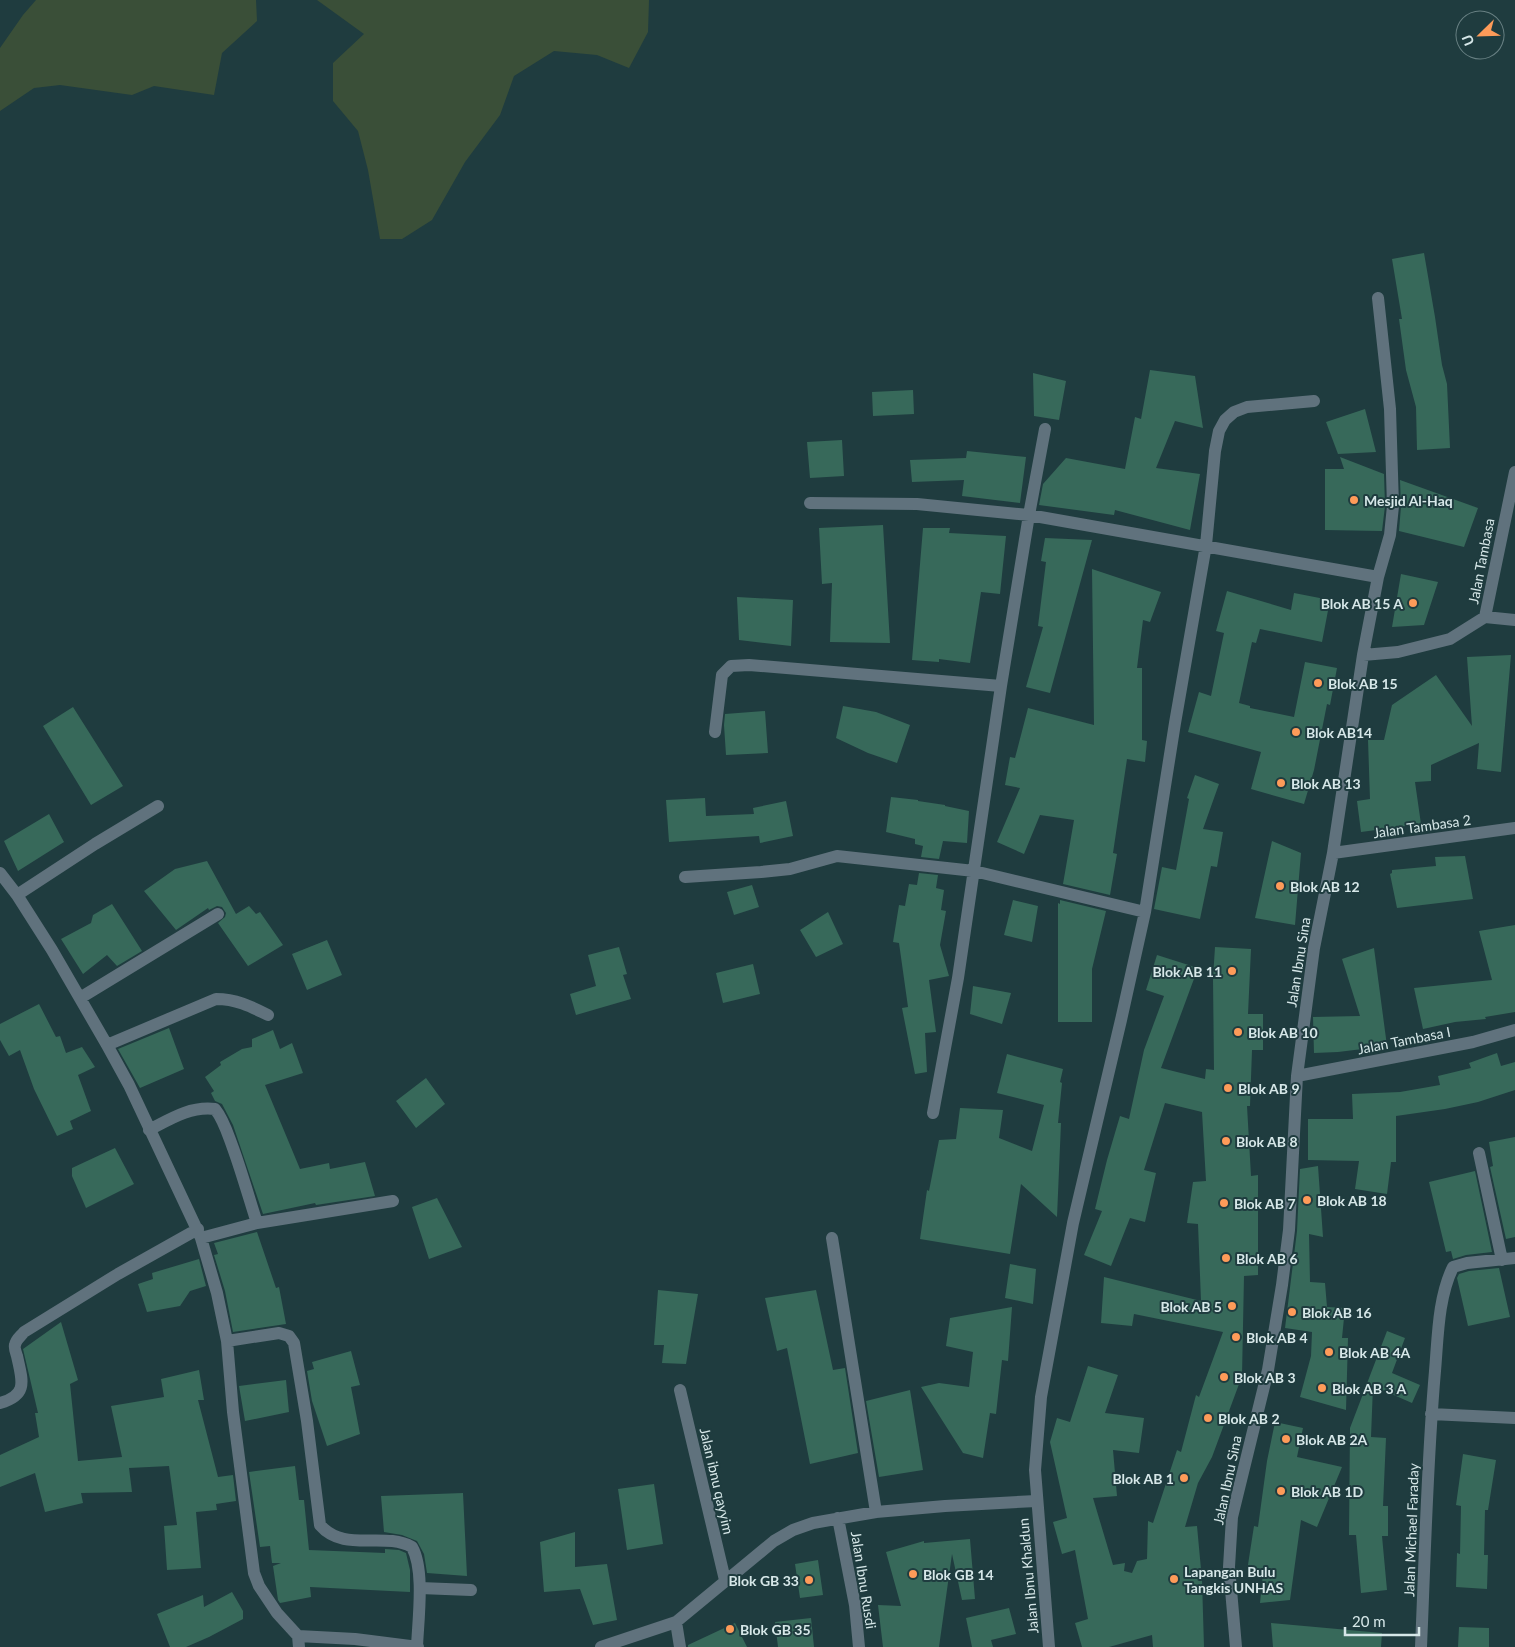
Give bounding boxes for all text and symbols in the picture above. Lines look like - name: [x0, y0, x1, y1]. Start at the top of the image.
- north arrow: [1455, 10, 1505, 60]
- text: U: [1458, 32, 1477, 48]
- place label: Mesjid Al-Haq: [1364, 492, 1453, 509]
- marker: Mesjid Al-Haq: [1348, 494, 1360, 506]
- street label: Jalan Tambasa: [1464, 517, 1498, 605]
- place label: Blok AB 15 A: [1321, 595, 1403, 612]
- marker: Blok AB 15 A: [1407, 597, 1419, 609]
- place label: Blok AB 15: [1328, 675, 1398, 692]
- marker: Blok AB 15: [1312, 677, 1324, 689]
- place label: Blok AB14: [1306, 724, 1372, 741]
- marker: Blok AB14: [1290, 726, 1302, 738]
- place label: Blok AB 13: [1291, 775, 1361, 792]
- marker: Blok AB 13: [1275, 777, 1287, 789]
- street label: Jalan Tambasa 2: [1372, 811, 1472, 841]
- place label: Blok AB 12: [1290, 878, 1360, 895]
- marker: Blok AB 12: [1274, 880, 1286, 892]
- street label: Jalan Ibnu Sina: [1283, 916, 1314, 1008]
- place label: Blok AB 11: [1152, 963, 1222, 980]
- marker: Blok AB 11: [1226, 965, 1238, 977]
- street label: Jalan Tambasa I: [1356, 1023, 1452, 1057]
- place label: Blok AB 10: [1248, 1024, 1318, 1041]
- marker: Blok AB 10: [1232, 1026, 1244, 1038]
- place label: Blok AB 9: [1238, 1080, 1300, 1097]
- marker: Blok AB 9: [1222, 1082, 1234, 1094]
- place label: Blok AB 8: [1236, 1133, 1298, 1150]
- marker: Blok AB 8: [1220, 1135, 1232, 1147]
- place label: Blok AB 18: [1317, 1192, 1387, 1209]
- marker: Blok AB 18: [1301, 1194, 1313, 1206]
- place label: Blok AB 7: [1234, 1195, 1296, 1212]
- marker: Blok AB 7: [1218, 1197, 1230, 1209]
- place label: Blok AB 6: [1236, 1250, 1298, 1267]
- marker: Blok AB 6: [1220, 1252, 1232, 1264]
- place label: Blok AB 5: [1160, 1298, 1222, 1315]
- marker: Blok AB 5: [1226, 1300, 1238, 1312]
- place label: Blok AB 16: [1302, 1304, 1372, 1321]
- marker: Blok AB 16: [1286, 1306, 1298, 1318]
- place label: Blok AB 4: [1246, 1329, 1308, 1346]
- marker: Blok AB 4: [1230, 1331, 1242, 1343]
- place label: Blok AB 4A: [1339, 1344, 1411, 1361]
- marker: Blok AB 4A: [1323, 1346, 1335, 1358]
- place label: Blok AB 3: [1234, 1369, 1296, 1386]
- marker: Blok AB 3: [1218, 1371, 1230, 1383]
- place label: Blok AB 3 A: [1332, 1380, 1406, 1397]
- marker: Blok AB 3 A: [1316, 1382, 1328, 1394]
- place label: Blok AB 2: [1218, 1410, 1280, 1427]
- marker: Blok AB 2: [1202, 1412, 1214, 1424]
- street label: Jalan ibnu qayyim: [697, 1426, 737, 1536]
- place label: Blok AB 2A: [1296, 1431, 1368, 1448]
- marker: Blok AB 2A: [1280, 1433, 1292, 1445]
- street label: Jalan Ibnu Sina: [1209, 1434, 1245, 1526]
- street label: Jalan Michael Faraday: [1400, 1462, 1422, 1597]
- place label: Blok AB 1: [1112, 1470, 1174, 1487]
- marker: Blok AB 1: [1178, 1472, 1190, 1484]
- place label: Blok AB 1D: [1291, 1483, 1364, 1500]
- marker: Blok AB 1D: [1275, 1485, 1287, 1497]
- street label: Jalan Ibnu Khaldun: [1014, 1518, 1042, 1634]
- street label: Jalan Ibnu Rusdi: [848, 1530, 880, 1630]
- place label: Lapangan Bulu Tangkis UNHAS: [1184, 1563, 1284, 1596]
- place label: Blok GB 14: [923, 1566, 994, 1583]
- marker: Blok GB 14: [907, 1568, 919, 1580]
- place label: Blok GB 33: [728, 1572, 799, 1589]
- marker: Lapangan Bulu Tangkis UNHAS: [1168, 1573, 1180, 1585]
- marker: Blok GB 33: [803, 1574, 815, 1586]
- scale bar: [1345, 1604, 1419, 1636]
- text: 20 m: [1352, 1612, 1386, 1630]
- place label: Blok GB 35: [740, 1621, 811, 1638]
- marker: Blok GB 35: [724, 1623, 736, 1635]

